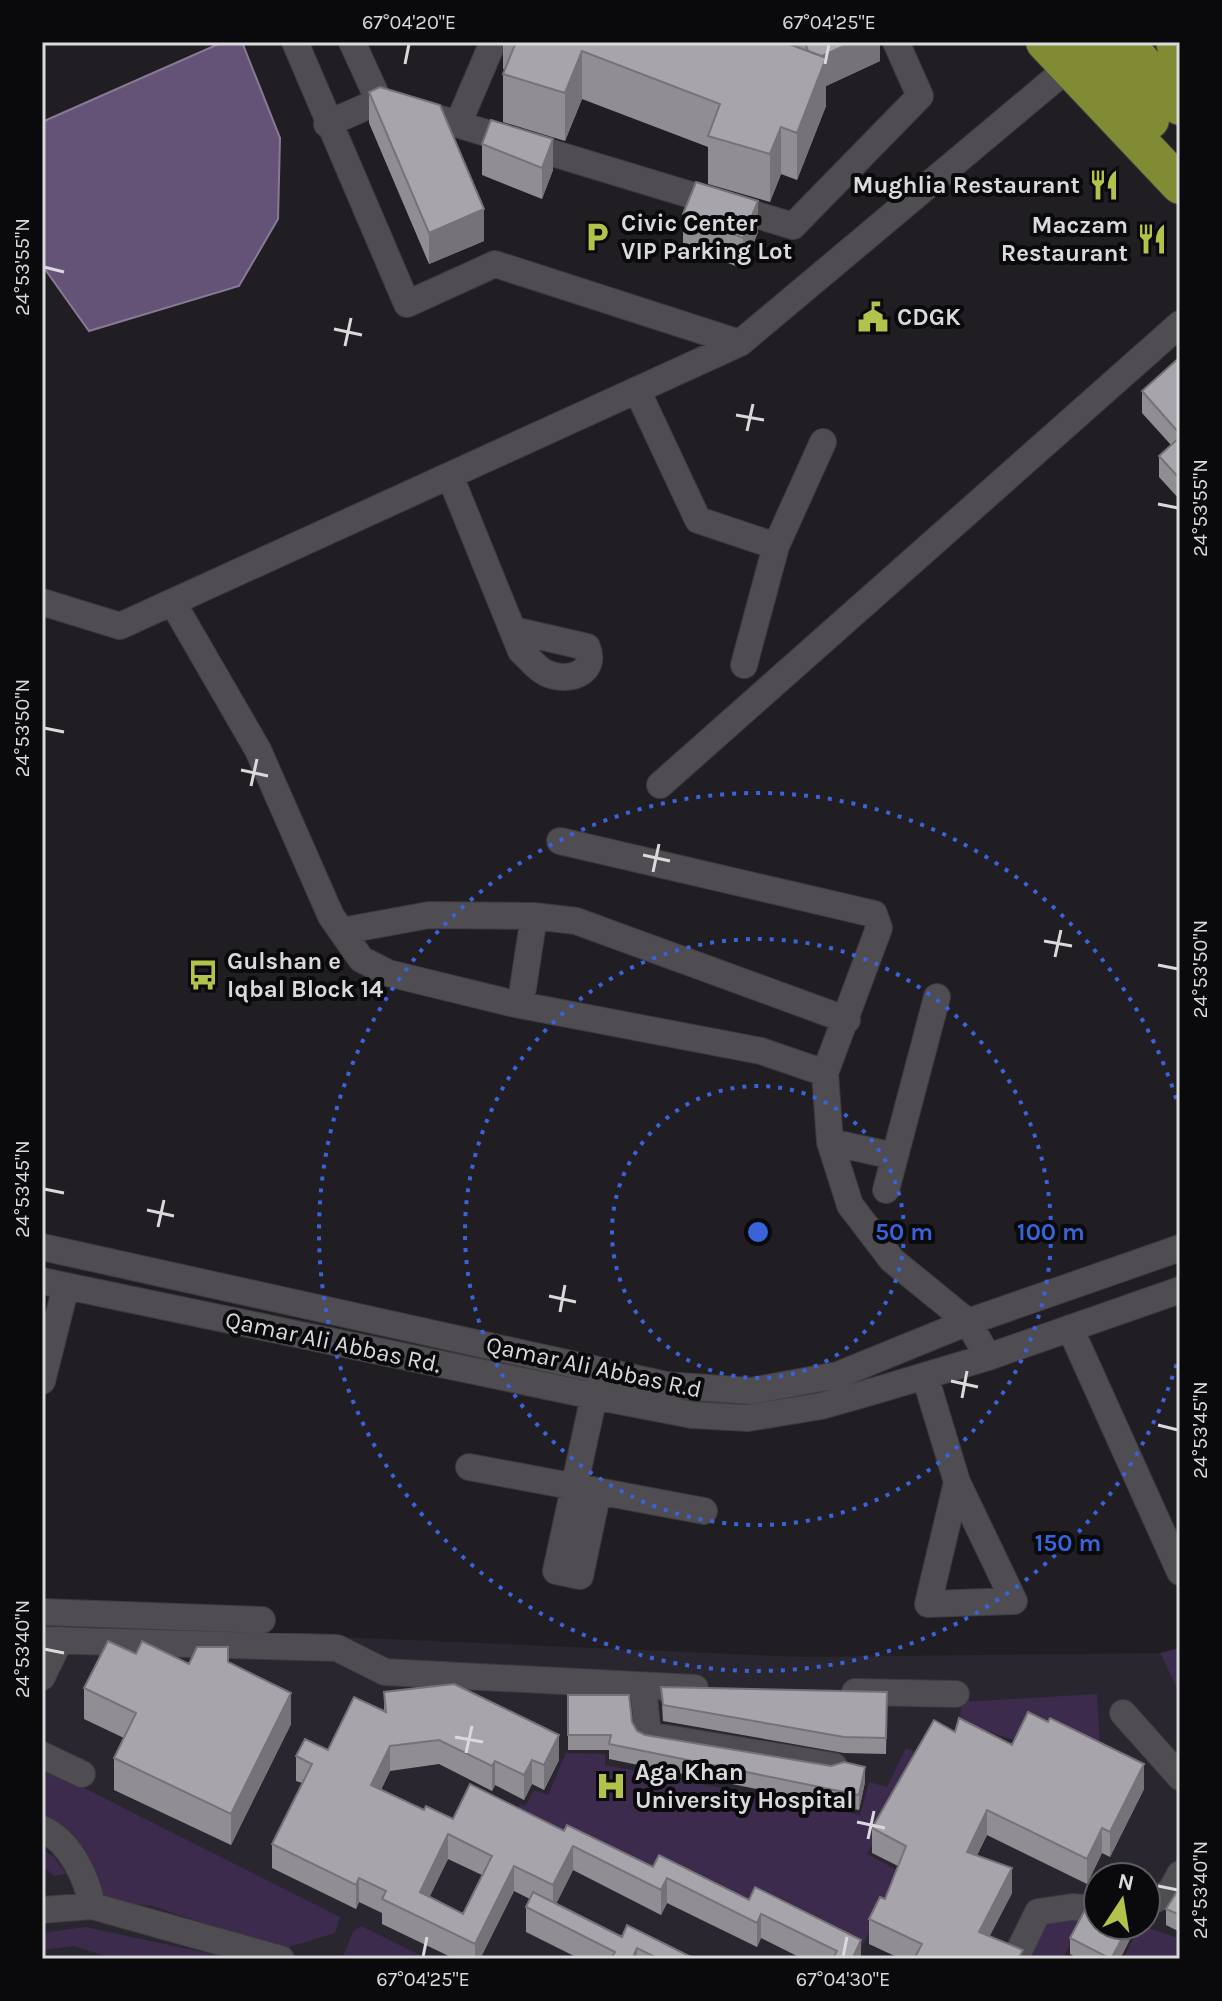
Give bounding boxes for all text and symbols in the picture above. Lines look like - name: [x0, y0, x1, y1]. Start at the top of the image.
- text: 67°04'20"E: [362, 11, 456, 34]
- text: 67°04'25"E: [782, 11, 876, 34]
- restaurant icon: Mughlia Restaurant: [1087, 168, 1121, 202]
- place label: Mughlia Restaurant: [852, 171, 1080, 199]
- place label: Civic Center VIP Parking Lot: [621, 209, 792, 265]
- place label: Maczam Restaurant: [1001, 211, 1128, 267]
- text: 24°53'55"N: [11, 218, 34, 316]
- parking icon: Civic Center VIP Parking Lot: [580, 220, 614, 254]
- restaurant icon: Maczam Restaurant: [1135, 222, 1169, 256]
- public building icon: CDGK: [856, 300, 890, 334]
- place label: CDGK: [897, 303, 961, 331]
- text: 24°53'55"N: [1189, 459, 1212, 557]
- text: 24°53'50"N: [11, 679, 34, 777]
- text: 24°53'50"N: [1189, 920, 1212, 1018]
- place label: Gulshan e Iqbal Block 14: [227, 947, 383, 1003]
- bus stop icon: Gulshan e Iqbal Block 14: [186, 958, 220, 992]
- text: 24°53'45"N: [11, 1140, 34, 1238]
- centre of rings: [744, 1218, 772, 1246]
- text: 50 m: [875, 1218, 933, 1246]
- text: 100 m: [1017, 1218, 1085, 1246]
- street label: Qamar Ali Abbas Rd.: [223, 1306, 443, 1378]
- street label: Qamar Ali Abbas R.d: [484, 1331, 704, 1403]
- text: 24°53'45"N: [1189, 1381, 1212, 1479]
- text: 150 m: [1035, 1529, 1101, 1557]
- text: 24°53'40"N: [11, 1600, 34, 1698]
- place label: Aga Khan University Hospital: [635, 1758, 854, 1814]
- hospital icon: Aga Khan University Hospital: [594, 1769, 628, 1803]
- text: 24°53'40"N: [1189, 1841, 1212, 1939]
- north arrow: [1082, 1861, 1162, 1941]
- text: N: [1116, 1868, 1136, 1897]
- text: 67°04'25"E: [376, 1968, 470, 1991]
- text: 67°04'30"E: [796, 1968, 890, 1991]

